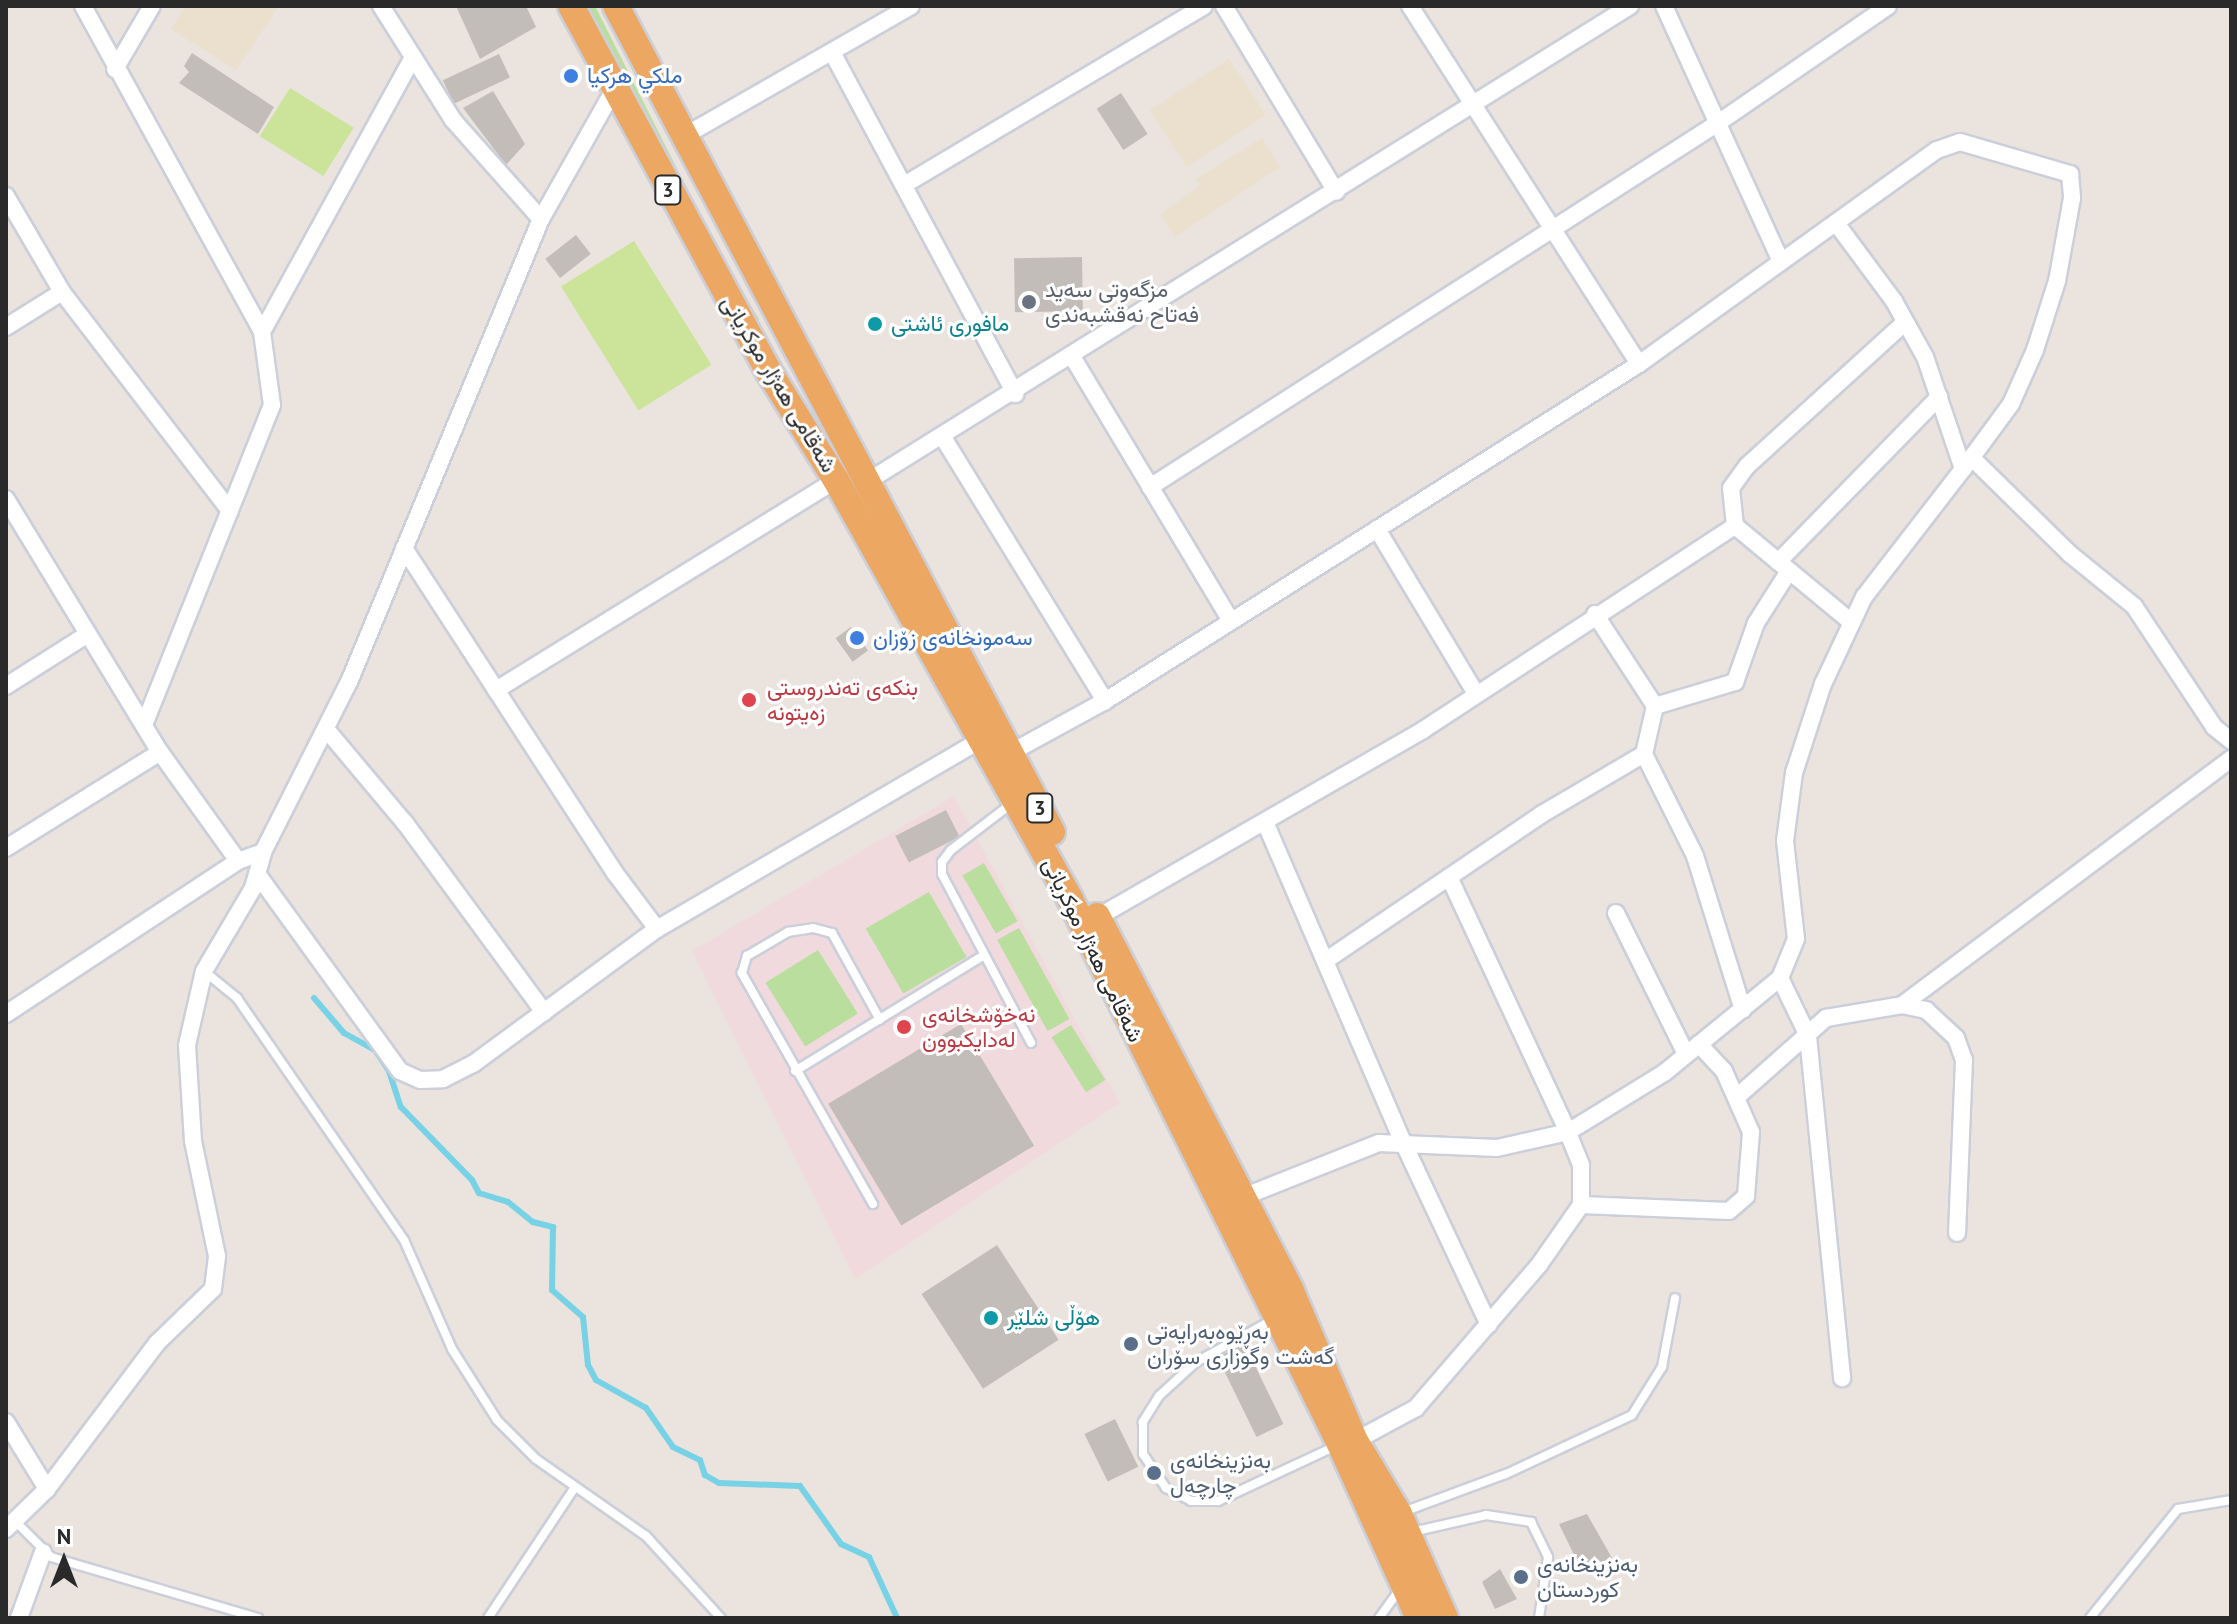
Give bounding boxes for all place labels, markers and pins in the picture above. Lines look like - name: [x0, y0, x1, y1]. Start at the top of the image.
- place label: ملكي هركيا: [587, 63, 682, 89]
- marker: ملكي هركيا: [562, 67, 580, 85]
- place label: مزگەوتی سەید فەتاح نەقشبەندی: [1045, 276, 1199, 328]
- marker: مزگەوتی سەید فەتاح نەقشبەندی: [1020, 293, 1038, 311]
- place label: مافوری ئاشتی: [891, 311, 1009, 337]
- marker: مافوری ئاشتی: [866, 315, 884, 333]
- place label: سەمونخانەی زۆزان: [873, 625, 1033, 651]
- marker: سەمونخانەی زۆزان: [848, 629, 866, 647]
- place label: بنکەی تەندروستی زەیتونە: [767, 674, 918, 726]
- marker: بنکەی تەندروستی زەیتونە: [738, 689, 760, 711]
- place label: نەخۆشخانەی لەدایکبوون: [922, 1001, 1036, 1052]
- marker: نەخۆشخانەی لەدایکبوون: [893, 1016, 915, 1038]
- place label: هۆڵی شلێر: [1007, 1305, 1100, 1331]
- marker: هۆڵی شلێر: [982, 1309, 1000, 1327]
- place label: بەڕێوەبەرایەتی گەشت وگوزاری سۆران: [1147, 1318, 1334, 1370]
- marker: بەڕێوەبەرایەتی گەشت وگوزاری سۆران: [1122, 1335, 1140, 1353]
- place label: بەنزینخانەی چارچەل: [1170, 1447, 1271, 1498]
- marker: بەنزینخانەی چارچەل: [1145, 1464, 1163, 1482]
- place label: بەنزینخانەی كوردستان: [1537, 1551, 1638, 1602]
- marker: بەنزینخانەی كوردستان: [1512, 1568, 1530, 1586]

